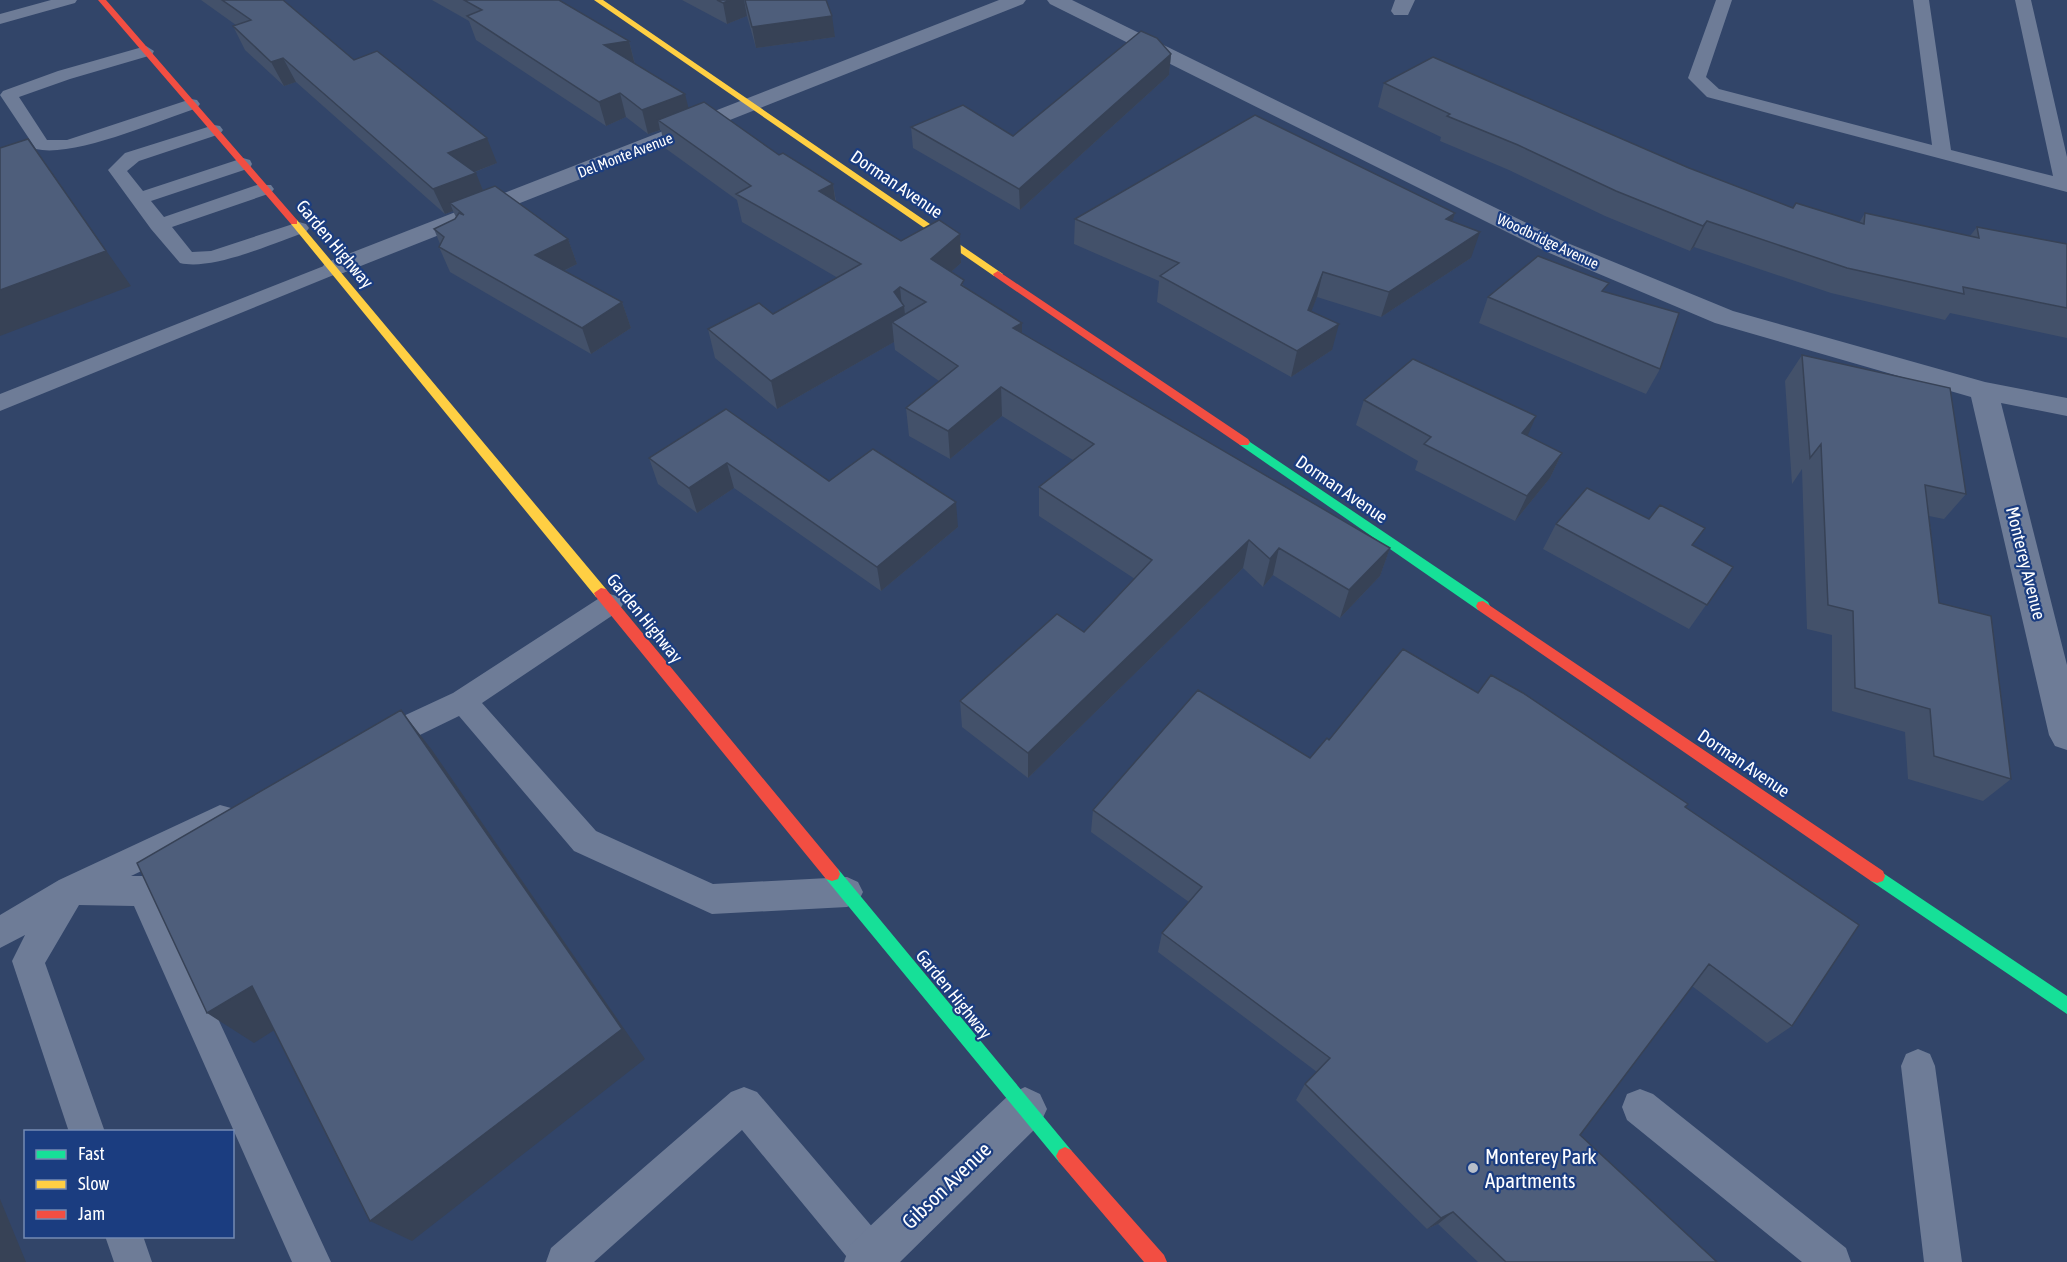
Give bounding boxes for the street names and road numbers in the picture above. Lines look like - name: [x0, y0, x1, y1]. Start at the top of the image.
- street label: Del Monte Avenue: [575, 129, 675, 181]
- street label: Dorman Avenue: [847, 146, 947, 222]
- street label: Garden Highway: [292, 196, 378, 292]
- street label: Woodbridge Avenue: [1494, 210, 1602, 272]
- street label: Dorman Avenue: [1292, 451, 1392, 527]
- street label: Monterey Avenue: [2002, 504, 2050, 622]
- street label: Garden Highway: [603, 569, 687, 667]
- street label: Dorman Avenue: [1694, 725, 1794, 801]
- street label: Garden Highway: [912, 945, 996, 1043]
- street label: Gibson Avenue: [897, 1137, 995, 1233]

